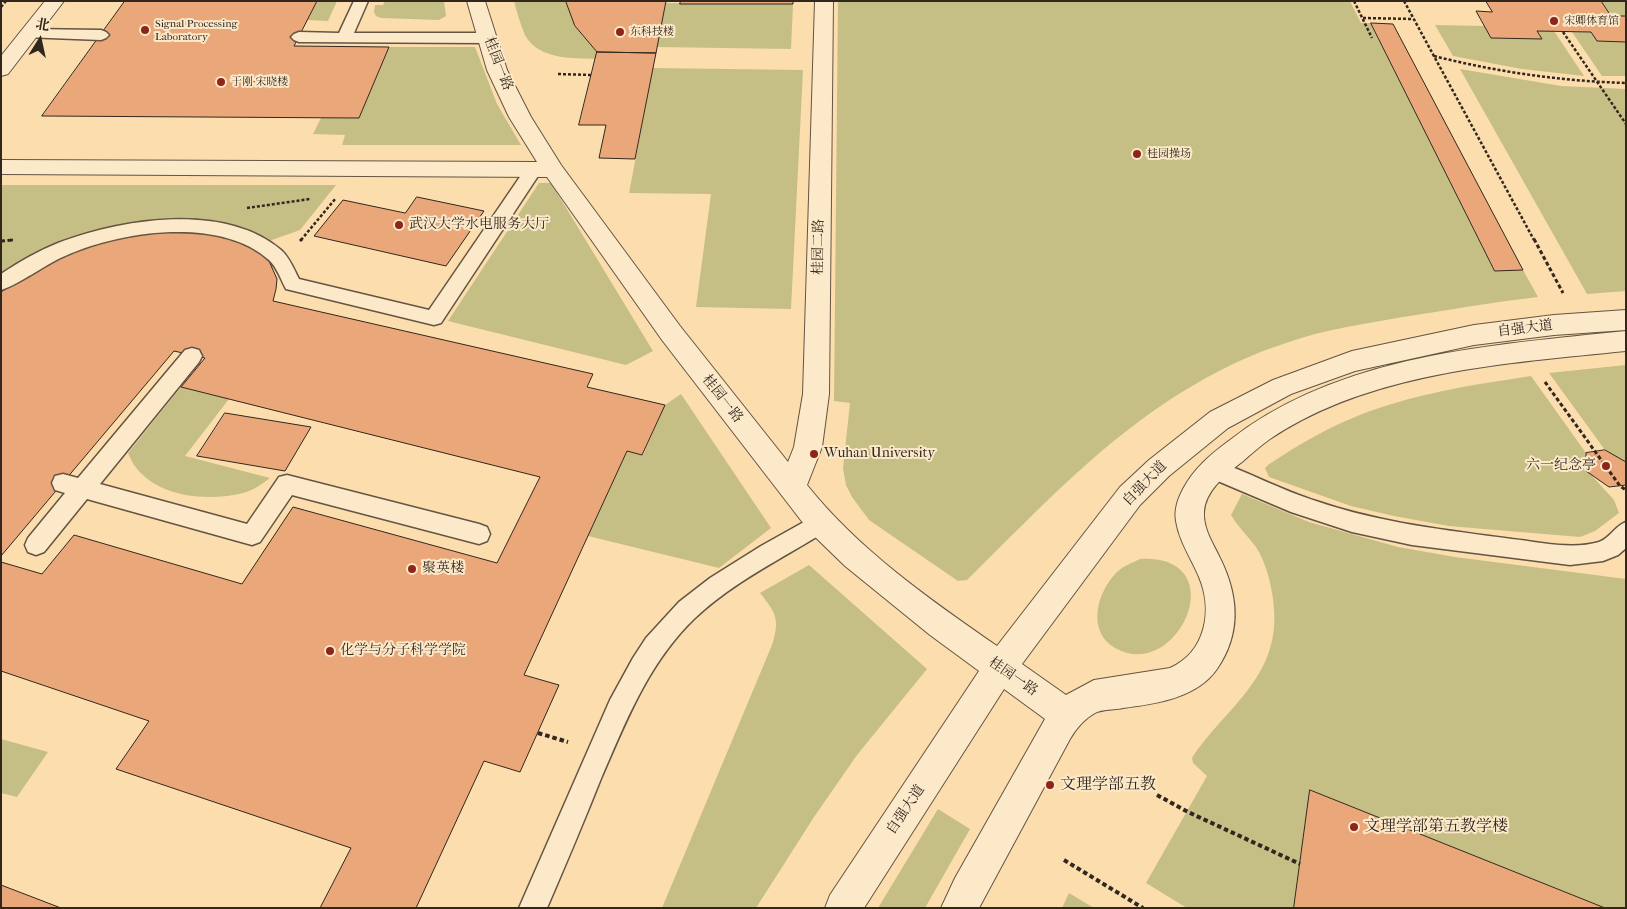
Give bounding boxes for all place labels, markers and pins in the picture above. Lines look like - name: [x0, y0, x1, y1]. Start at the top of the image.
- place label: 宋卿体育馆: [1564, 14, 1619, 28]
- marker: 宋卿体育馆: [1548, 15, 1560, 27]
- place label: Signal Processing Laboratory: [155, 17, 237, 43]
- marker: Signal Processing Laboratory: [139, 24, 151, 36]
- place label: 东科技楼: [630, 25, 674, 39]
- marker: 东科技楼: [614, 26, 626, 38]
- place label: 于刚·宋晓楼: [231, 75, 288, 89]
- marker: 于刚·宋晓楼: [215, 76, 227, 88]
- place label: 桂园操场: [1147, 147, 1191, 161]
- marker: 桂园操场: [1131, 148, 1143, 160]
- place label: 武汉大学水电服务大厅: [409, 217, 549, 233]
- marker: 武汉大学水电服务大厅: [393, 219, 405, 231]
- place label: Wuhan University: [824, 446, 935, 462]
- marker: Wuhan University: [808, 448, 820, 460]
- place label: 六一纪念亭: [1526, 458, 1596, 474]
- marker: 六一纪念亭: [1600, 460, 1612, 472]
- place label: 聚英楼: [422, 561, 464, 577]
- marker: 聚英楼: [406, 563, 418, 575]
- place label: 化学与分子科学学院: [340, 643, 466, 659]
- marker: 化学与分子科学学院: [324, 645, 336, 657]
- place label: 文理学部五教: [1060, 775, 1156, 795]
- marker: 文理学部五教: [1044, 779, 1056, 791]
- place label: 文理学部第五教学楼: [1364, 817, 1508, 837]
- marker: 文理学部第五教学楼: [1348, 821, 1360, 833]

